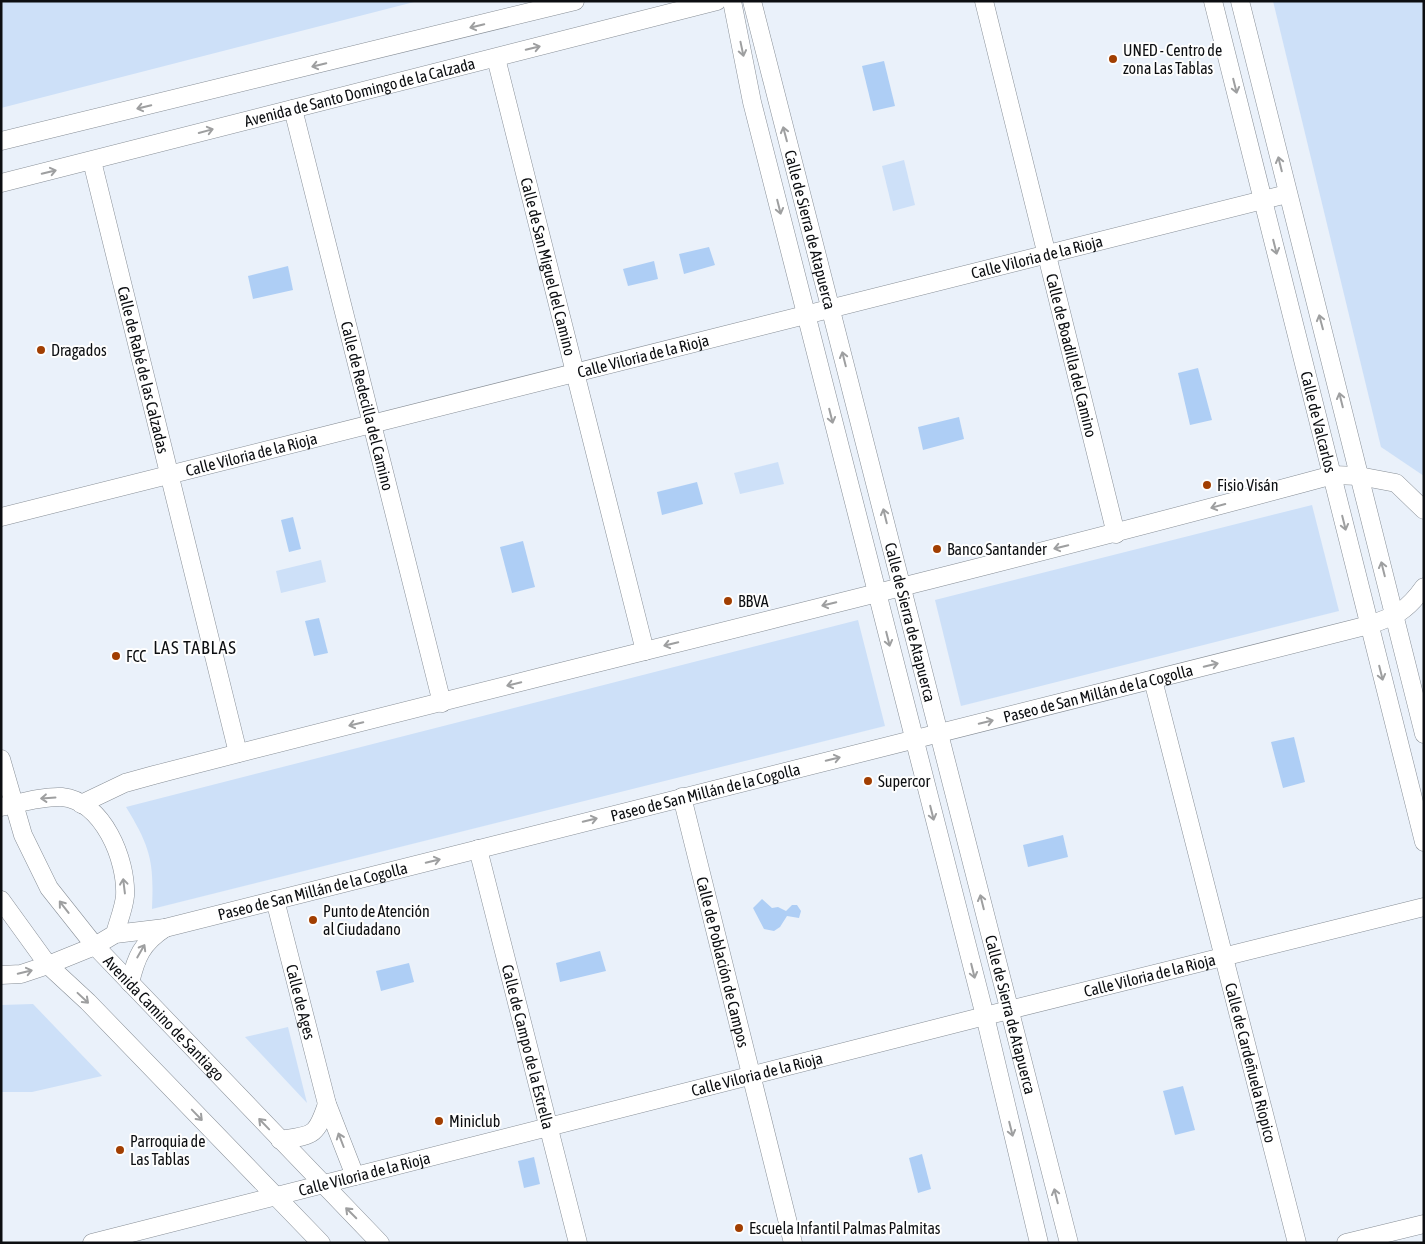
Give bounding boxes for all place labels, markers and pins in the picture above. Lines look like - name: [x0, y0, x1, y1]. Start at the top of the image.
- place label: UNED - Centro de zona Las Tablas: [1123, 41, 1222, 77]
- marker: UNED - Centro de zona Las Tablas: [1107, 53, 1119, 65]
- place label: Dragados: [51, 341, 107, 360]
- marker: Dragados: [35, 344, 47, 356]
- place label: Fisio Visán: [1217, 476, 1279, 494]
- marker: Fisio Visán: [1201, 479, 1213, 491]
- place label: Banco Santander: [947, 540, 1047, 558]
- marker: Banco Santander: [931, 543, 943, 555]
- place label: BBVA: [738, 592, 769, 610]
- marker: BBVA: [722, 595, 734, 607]
- place label: FCC: [126, 647, 147, 665]
- marker: FCC: [110, 650, 122, 662]
- place label: Supercor: [878, 772, 930, 791]
- marker: Supercor: [862, 775, 874, 787]
- place label: Punto de Atención al Ciudadano: [323, 902, 430, 938]
- marker: Punto de Atención al Ciudadano: [307, 914, 319, 926]
- place label: Miniclub: [449, 1112, 500, 1130]
- marker: Miniclub: [433, 1115, 445, 1127]
- place label: Parroquia de Las Tablas: [130, 1132, 205, 1168]
- marker: Parroquia de Las Tablas: [114, 1144, 126, 1156]
- place label: Escuela Infantil Palmas Palmitas: [749, 1219, 941, 1237]
- marker: Escuela Infantil Palmas Palmitas: [733, 1222, 745, 1234]

